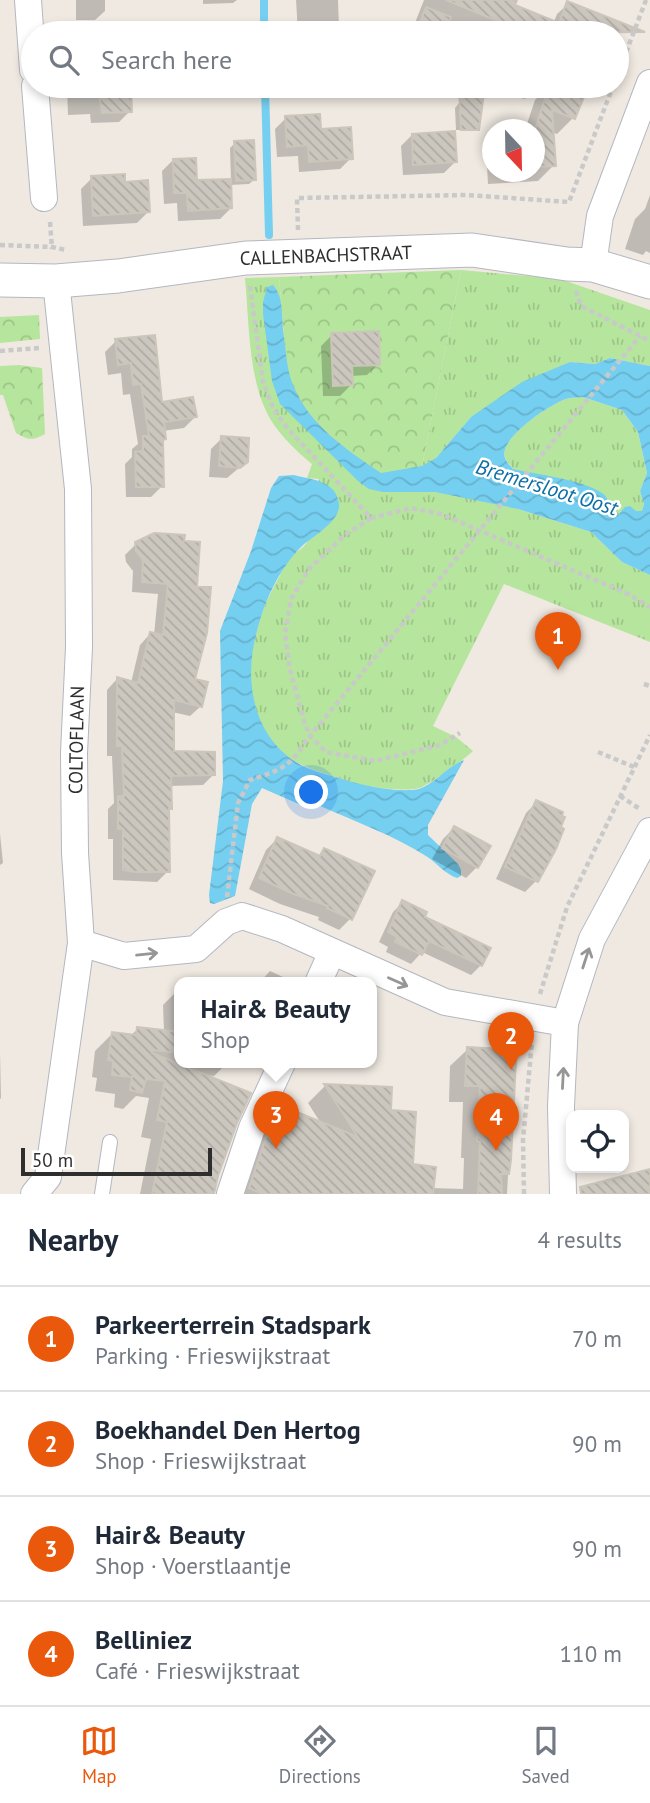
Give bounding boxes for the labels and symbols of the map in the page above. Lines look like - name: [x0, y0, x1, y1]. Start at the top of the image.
- north arrow: [482, 119, 545, 182]
- street label: CALLENBACHSTRAAT: [239, 240, 413, 270]
- water label: Bremersloot Oost: [473, 453, 623, 522]
- pin: 1: [535, 612, 581, 670]
- street label: COLTOFLAAN: [63, 686, 89, 794]
- your location: [294, 775, 328, 809]
- one-way arrow: [136, 947, 158, 960]
- one-way arrow: [580, 947, 593, 969]
- one-way arrow: [387, 976, 409, 989]
- pin: 2: [488, 1012, 534, 1070]
- one-way arrow: [556, 1067, 569, 1090]
- pin: 3: [253, 1091, 299, 1149]
- pin: 4: [473, 1093, 519, 1151]
- scale bar: [21, 1145, 212, 1177]

